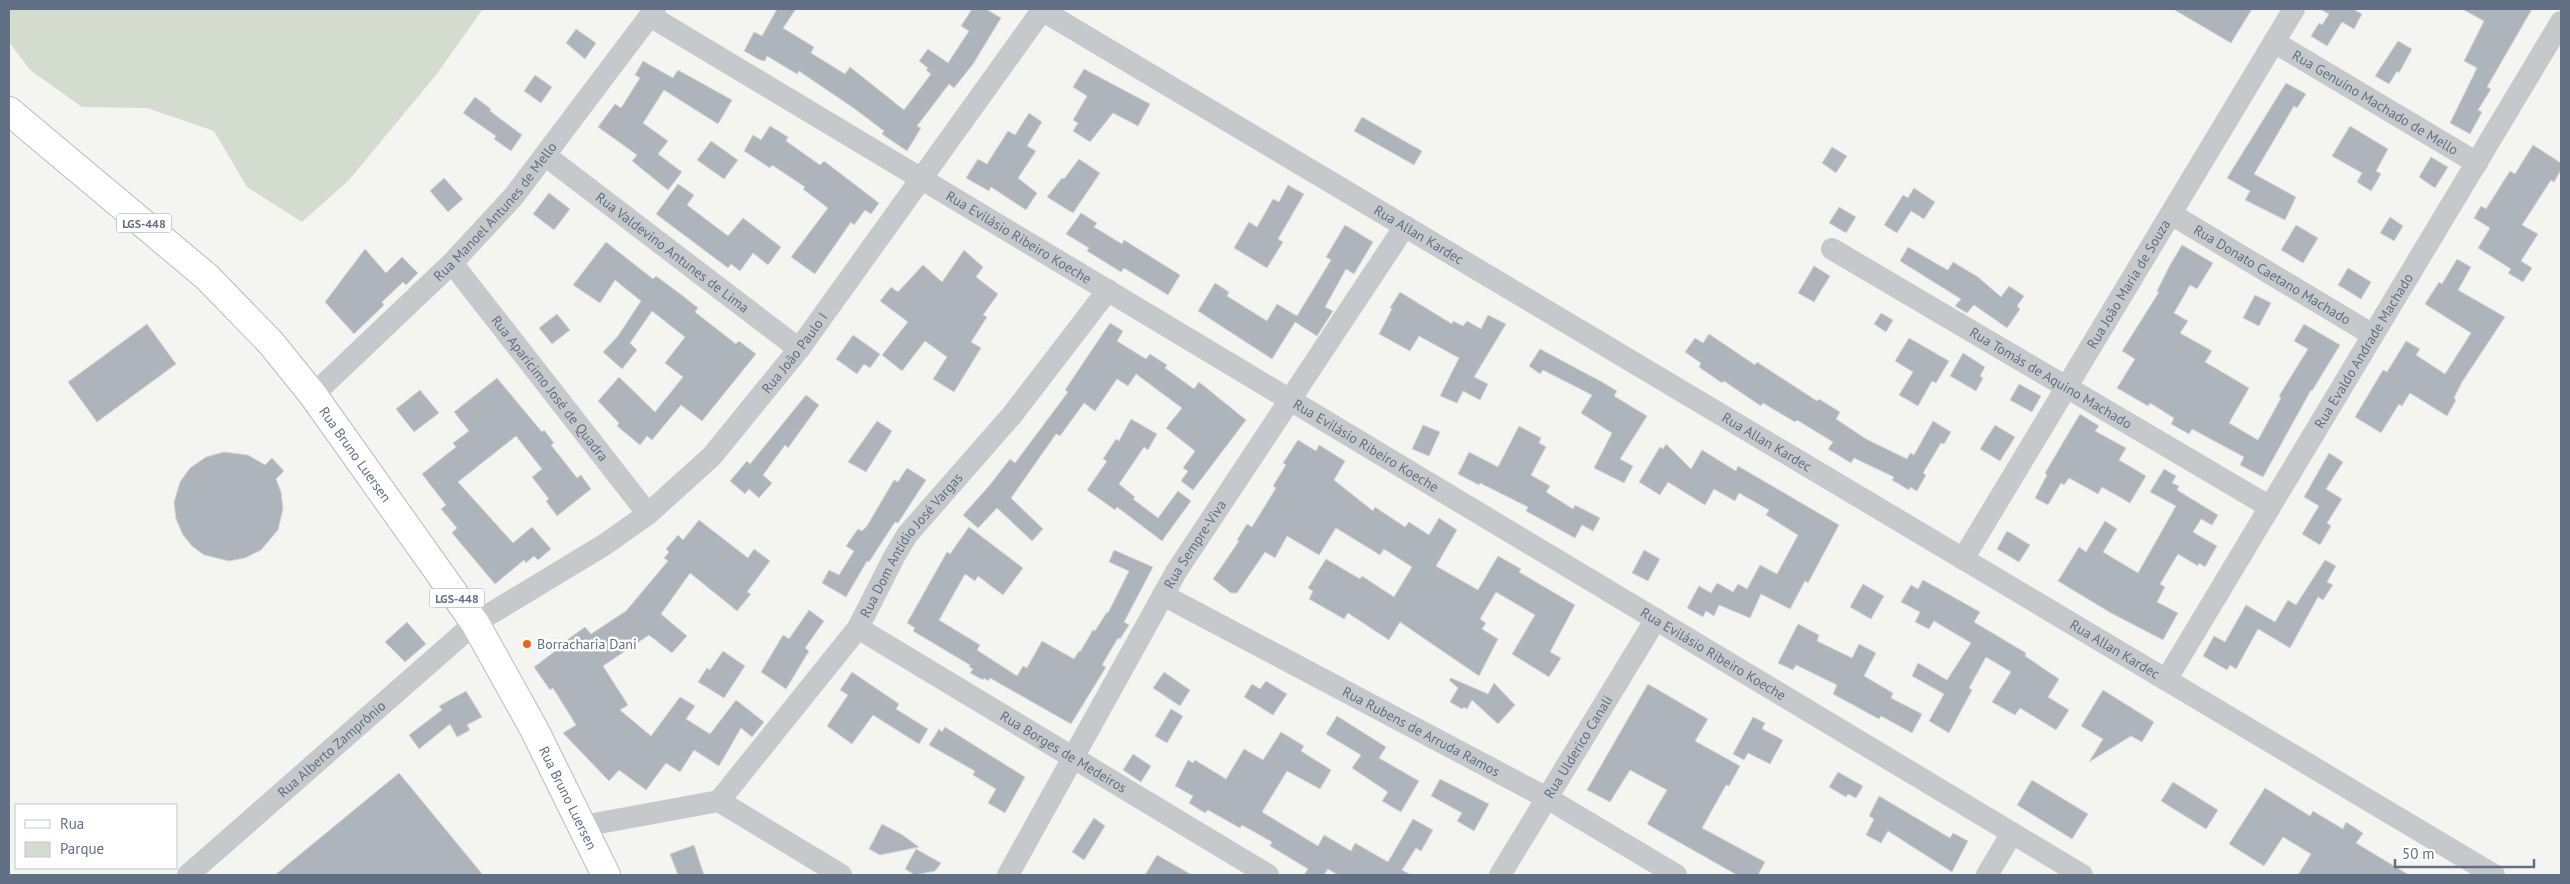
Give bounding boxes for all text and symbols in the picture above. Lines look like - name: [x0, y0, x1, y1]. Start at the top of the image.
- street label: Rua Genuíno Machado de Mello: [2289, 46, 2462, 159]
- street label: Rua Manoel Antunes de Mello: [430, 138, 561, 285]
- street label: Rua Evilásio Ribeiro Koeche: [943, 187, 1095, 288]
- street label: Rua Valdevino Antunes de Lima: [592, 188, 753, 317]
- street label: Rua Allan Kardec: [1371, 201, 1467, 268]
- road number: LGS-448: [116, 214, 172, 232]
- street label: Rua João Maria de Souza: [2083, 216, 2174, 352]
- street label: Rua Donato Caetano Machado: [2190, 221, 2354, 329]
- street label: Rua Evaldo Andrade Machado: [2310, 270, 2417, 432]
- street label: Rua João Paulo I: [758, 309, 831, 397]
- street label: Rua Aparícimo José de Quadra: [487, 312, 612, 465]
- street label: Rua Tomás de Aquino Machado: [1966, 323, 2135, 433]
- street label: Rua Evilásio Ribeiro Koeche: [1290, 395, 1442, 496]
- street label: Rua Bruno Luersen: [315, 403, 395, 506]
- street label: Rua Allan Kardec: [1719, 408, 1815, 476]
- street label: Rua Dom Antídio José Vargas: [856, 469, 966, 620]
- street label: Rua Sempre-Viva: [1160, 497, 1230, 592]
- road number: LGS-448: [430, 588, 484, 608]
- street label: Rua Evilásio Ribeiro Koeche: [1637, 603, 1789, 704]
- street label: Rua Allan Kardec: [2067, 615, 2163, 683]
- place label: Borracharia Dani: [537, 635, 637, 653]
- marker: Borracharia Dani: [521, 638, 533, 650]
- street label: Rua Rubens de Arruda Ramos: [1339, 682, 1503, 781]
- street label: Rua Ulderico Canali: [1540, 692, 1616, 802]
- street label: Rua Alberto Zamprônio: [274, 697, 389, 801]
- street label: Rua Borges de Medeiros: [997, 707, 1130, 797]
- street label: Rua Bruno Luersen: [535, 743, 601, 853]
- legend: [15, 804, 178, 869]
- text: Rua: [60, 814, 84, 833]
- scale bar: [2395, 836, 2534, 868]
- text: Parque: [60, 839, 104, 858]
- text: 50 m: [2402, 844, 2435, 863]

